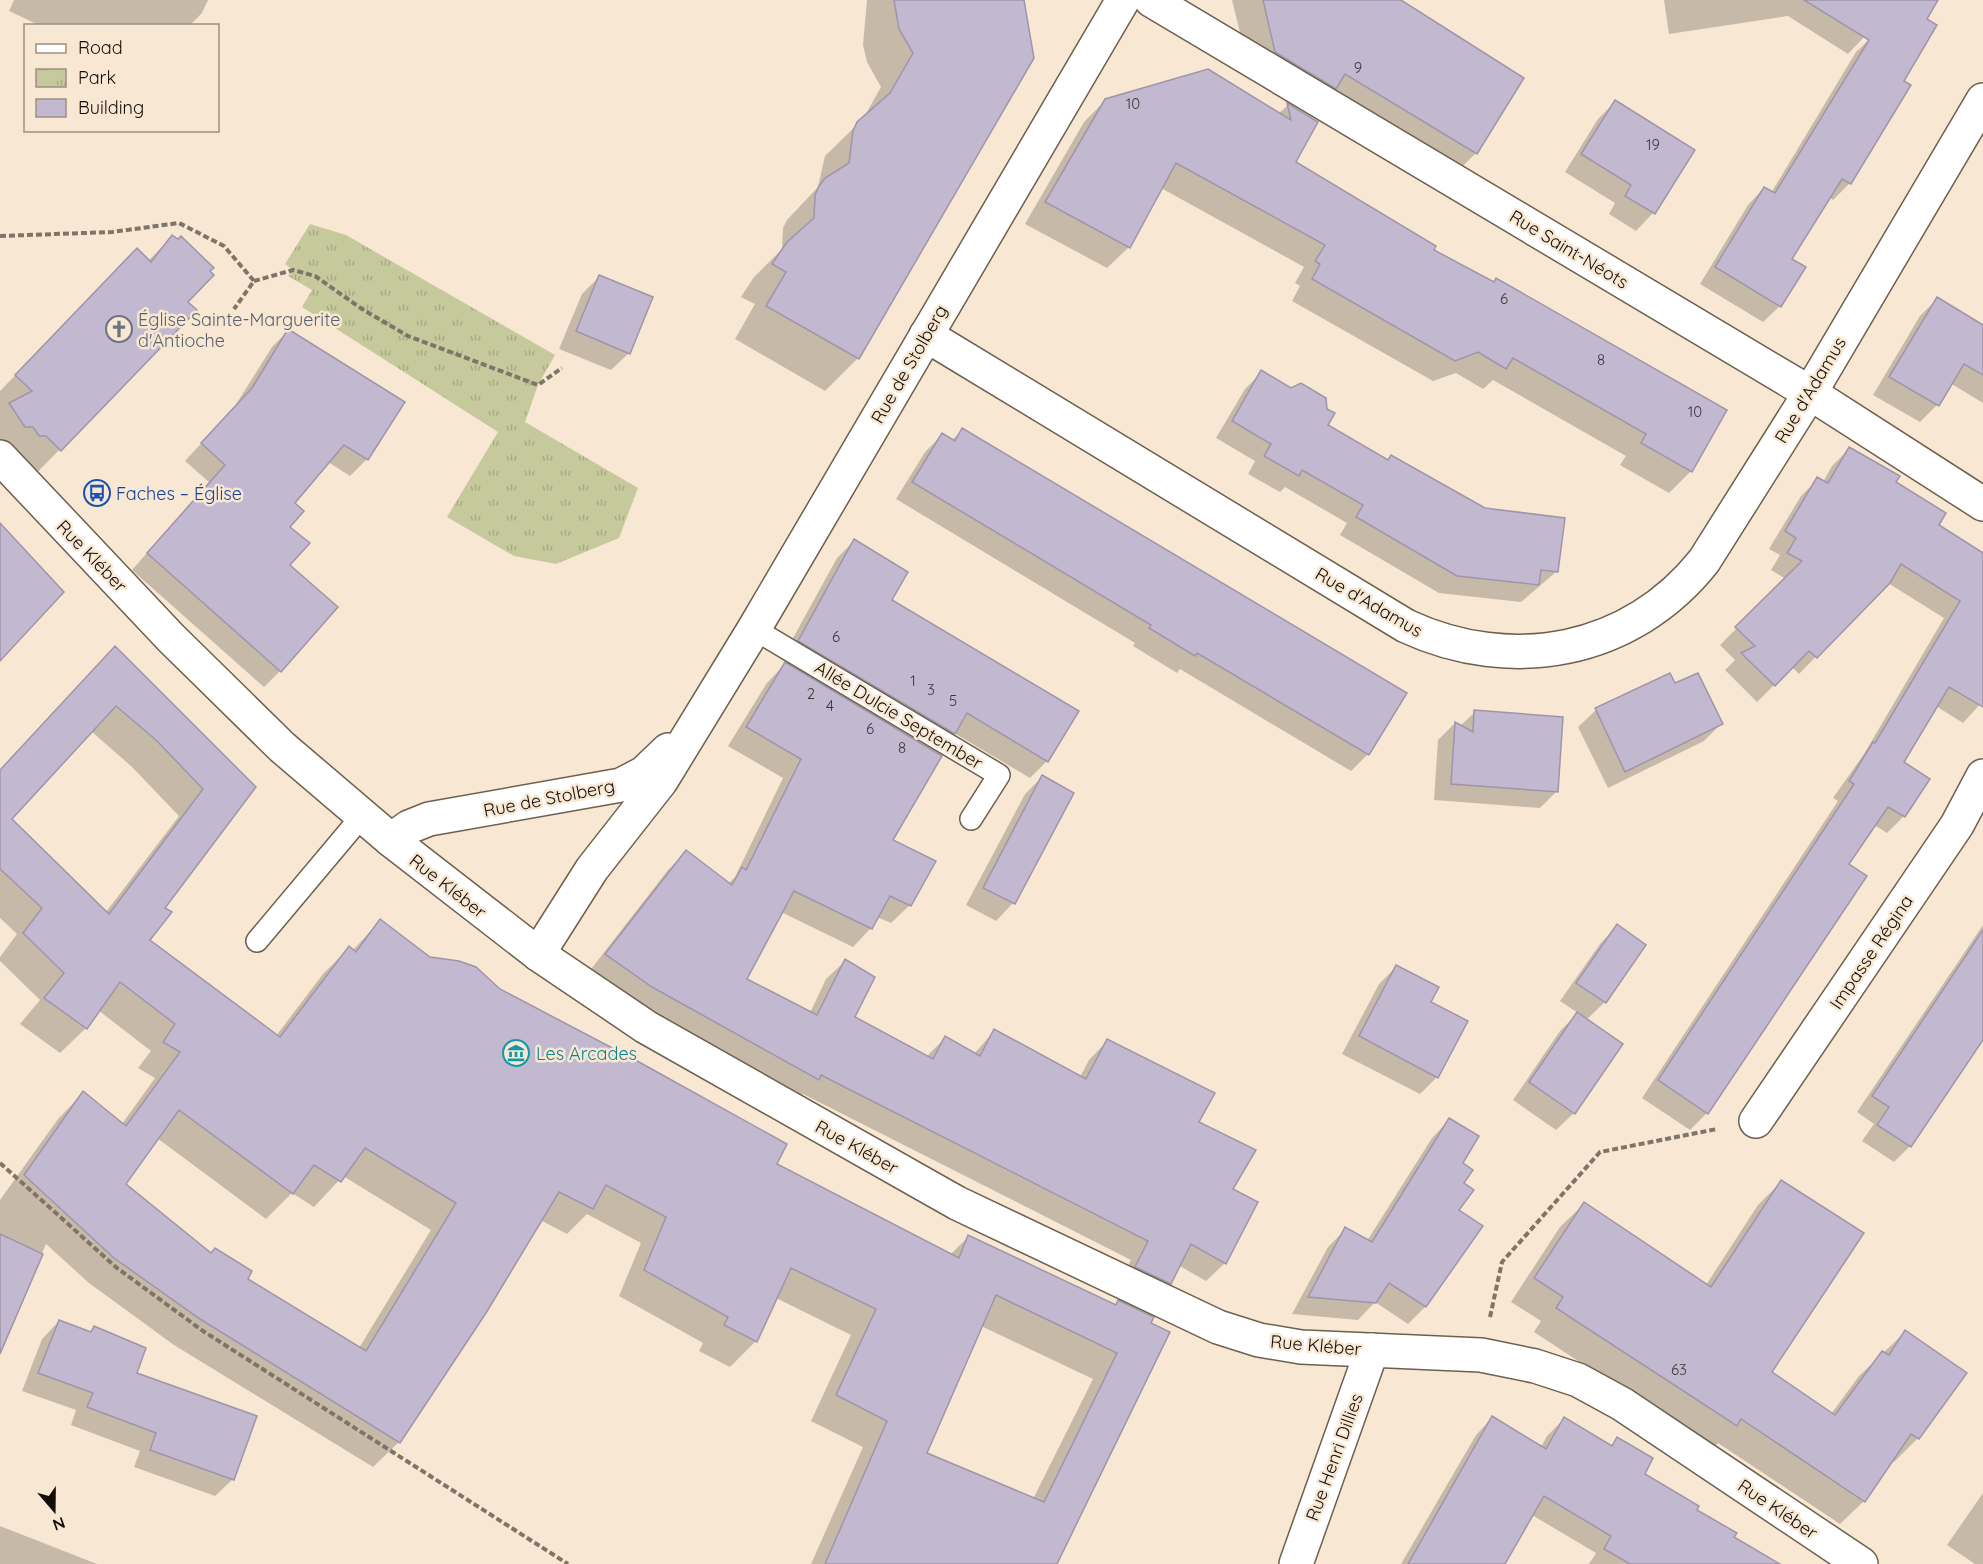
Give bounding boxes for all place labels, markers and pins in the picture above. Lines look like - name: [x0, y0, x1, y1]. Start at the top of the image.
- place label: Église Sainte-Marguerite d'Antioche: [138, 308, 340, 352]
- church icon: Église Sainte-Marguerite d'Antioche: [104, 314, 134, 344]
- bus stop icon: Faches – Église: [82, 478, 112, 508]
- place label: Faches – Église: [116, 482, 242, 505]
- museum icon: Les Arcades: [501, 1038, 531, 1068]
- place label: Les Arcades: [536, 1042, 637, 1065]

